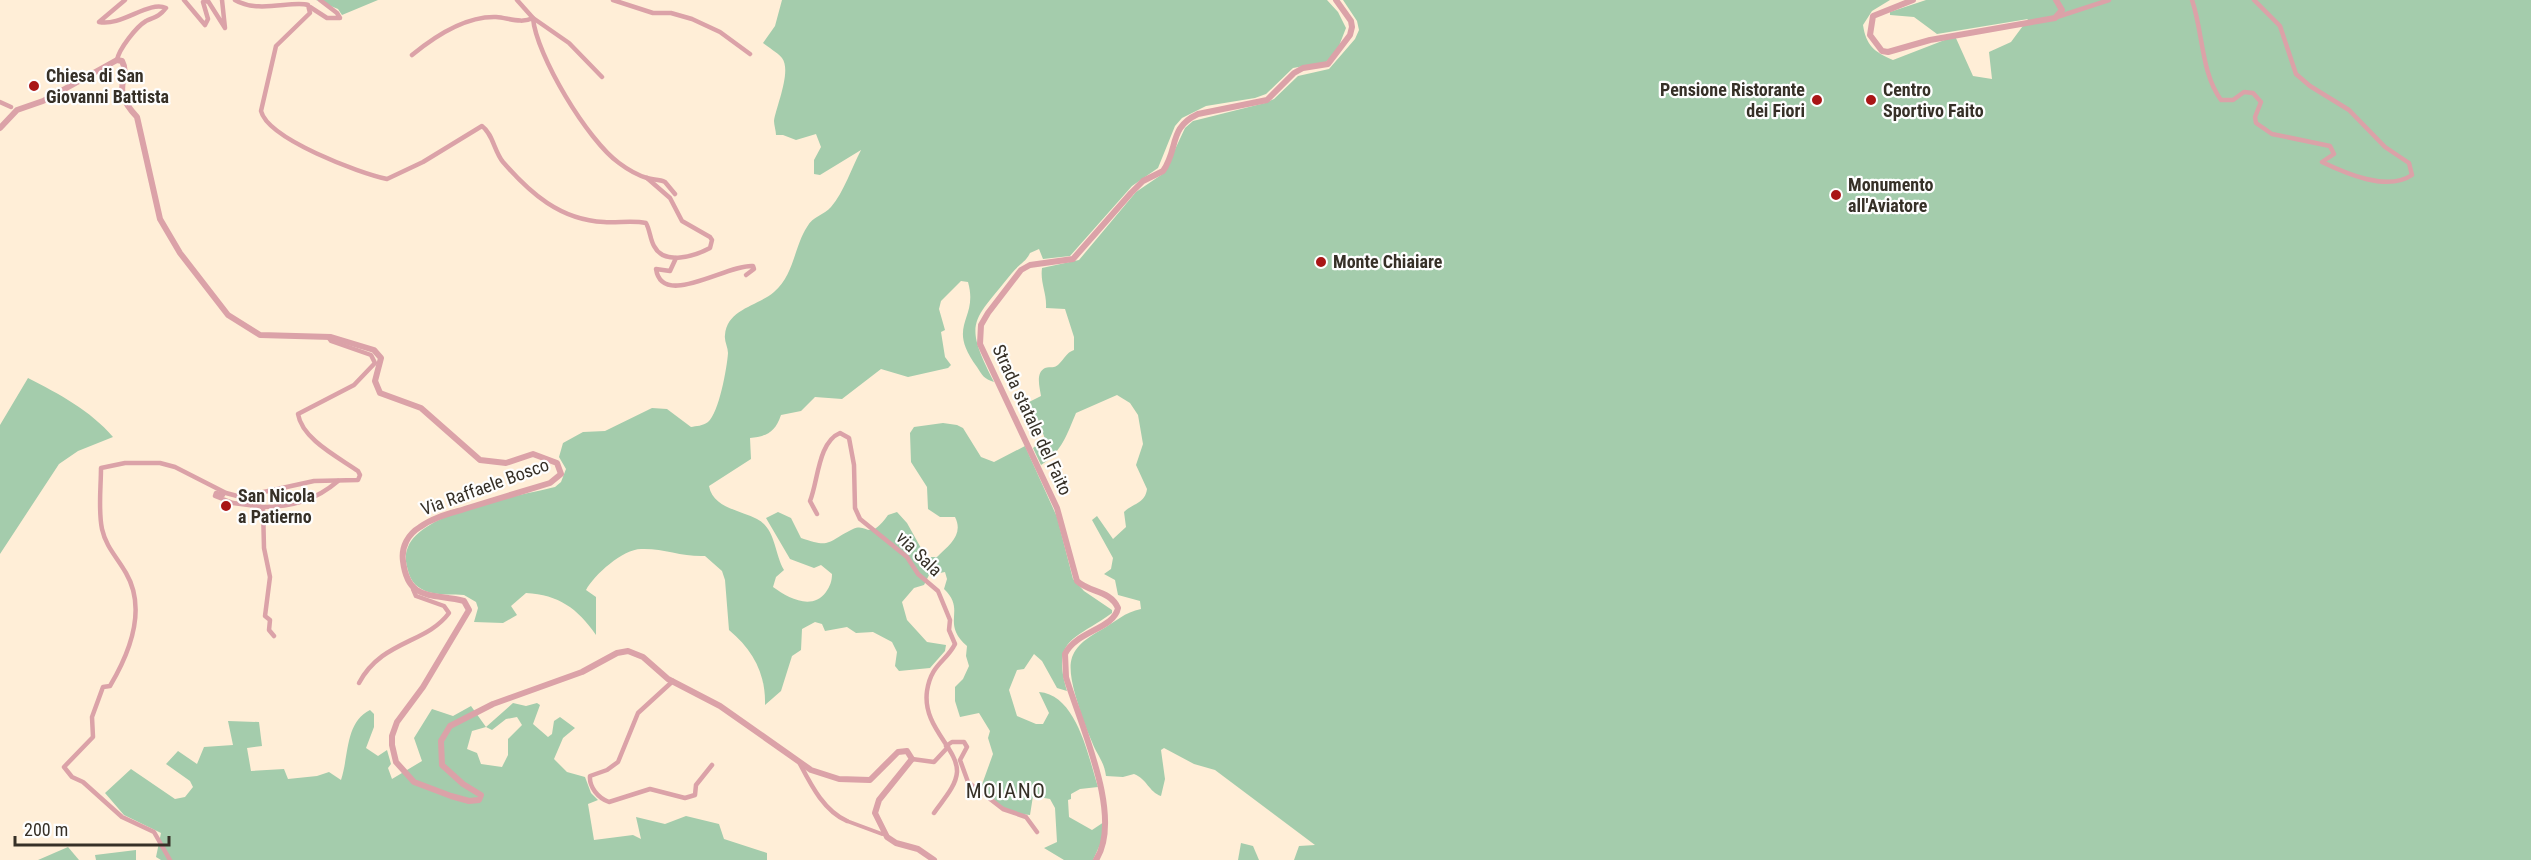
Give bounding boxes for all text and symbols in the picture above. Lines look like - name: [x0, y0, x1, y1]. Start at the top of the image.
- place label: Chiesa di San Giovanni Battista: [46, 65, 169, 107]
- marker: Chiesa di San Giovanni Battista: [27, 79, 41, 93]
- place label: Pensione Ristorante dei Fiori: [1660, 79, 1805, 121]
- place label: Centro Sportivo Faito: [1883, 79, 1984, 121]
- marker: Pensione Ristorante dei Fiori: [1810, 93, 1824, 107]
- marker: Centro Sportivo Faito: [1864, 93, 1878, 107]
- place label: Monumento all'Aviatore: [1848, 174, 1933, 216]
- marker: Monumento all'Aviatore: [1829, 188, 1843, 202]
- place label: Monte Chiaiare: [1333, 251, 1443, 272]
- marker: Monte Chiaiare: [1314, 255, 1328, 269]
- street label: Strada statale del Faito: [988, 341, 1077, 498]
- street label: Via Raffaele Bosco: [418, 454, 552, 519]
- place label: San Nicola a Patierno: [238, 485, 315, 527]
- marker: San Nicola a Patierno: [219, 499, 233, 513]
- street label: via Sala: [892, 527, 947, 580]
- district label: MOIANO: [966, 779, 1046, 803]
- scale bar: [15, 809, 170, 847]
- text: 200 m: [24, 819, 68, 840]

